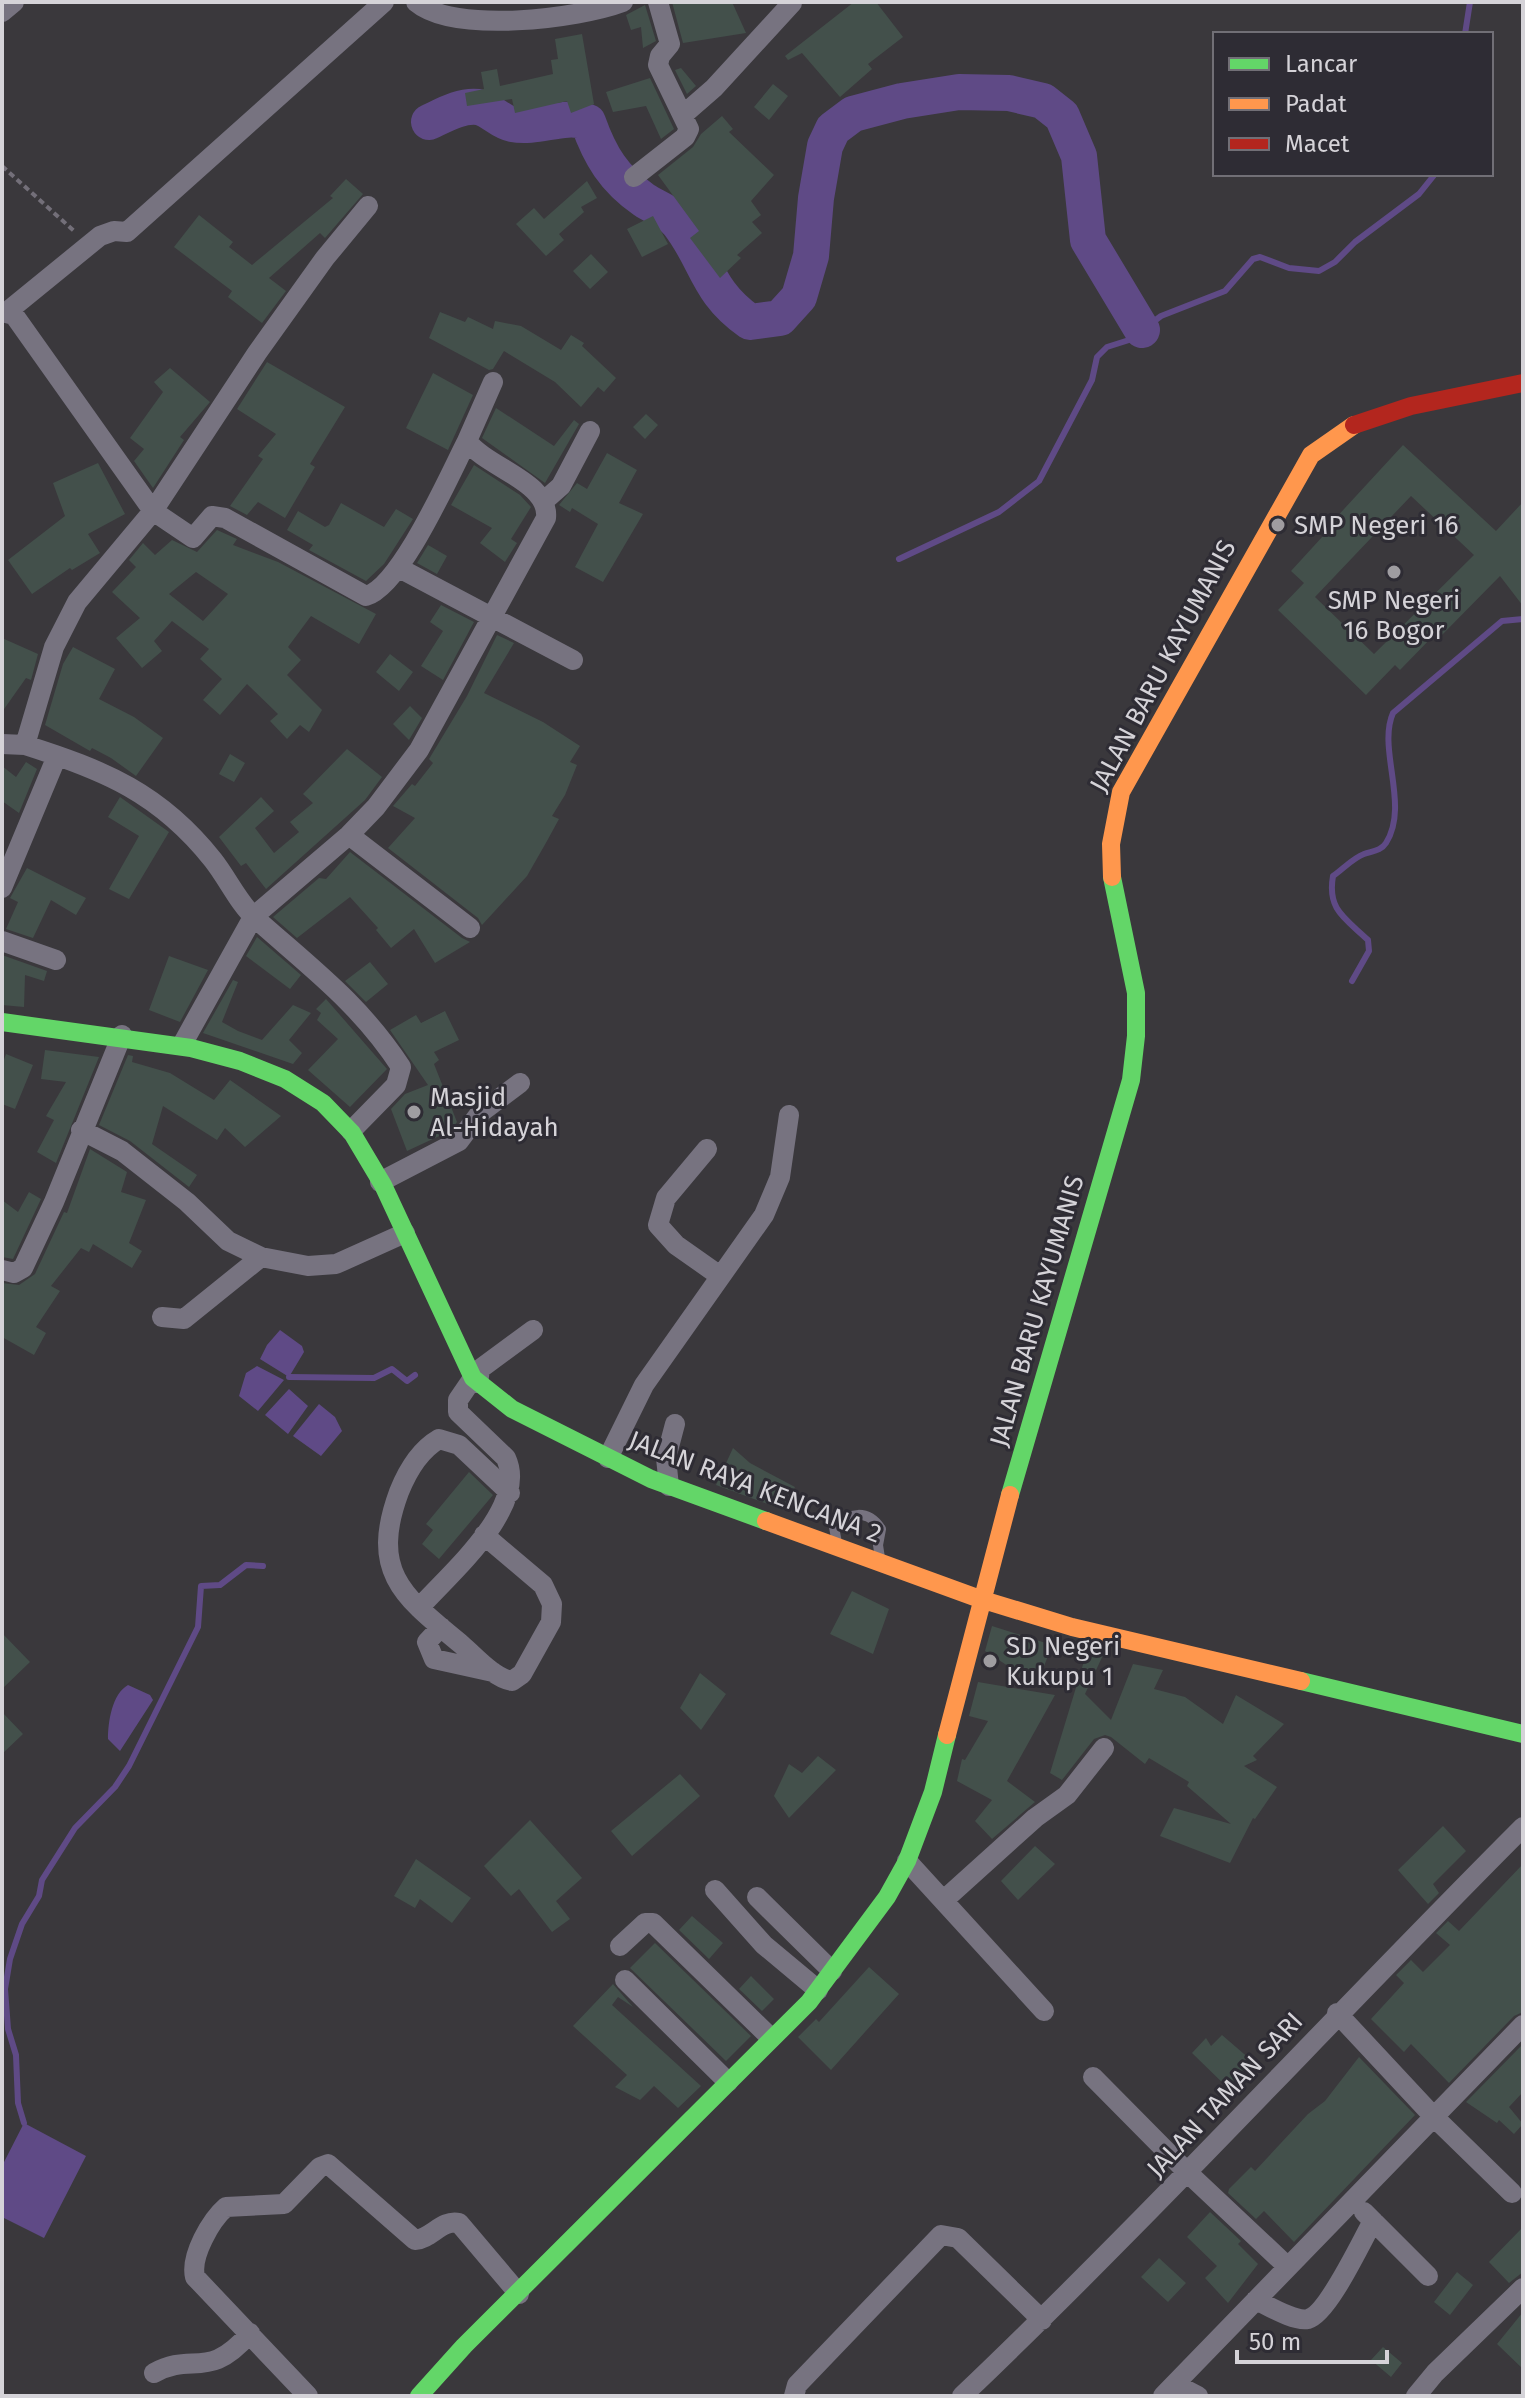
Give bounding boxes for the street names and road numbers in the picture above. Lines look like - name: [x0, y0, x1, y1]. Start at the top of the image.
- street label: JALAN BARU KAYUMANIS: [1083, 535, 1243, 797]
- street label: JALAN BARU KAYUMANIS: [983, 1172, 1091, 1450]
- street label: JALAN RAYA KENCANA 2: [624, 1424, 886, 1550]
- street label: JALAN TAMAN SARI: [1141, 2006, 1309, 2184]

